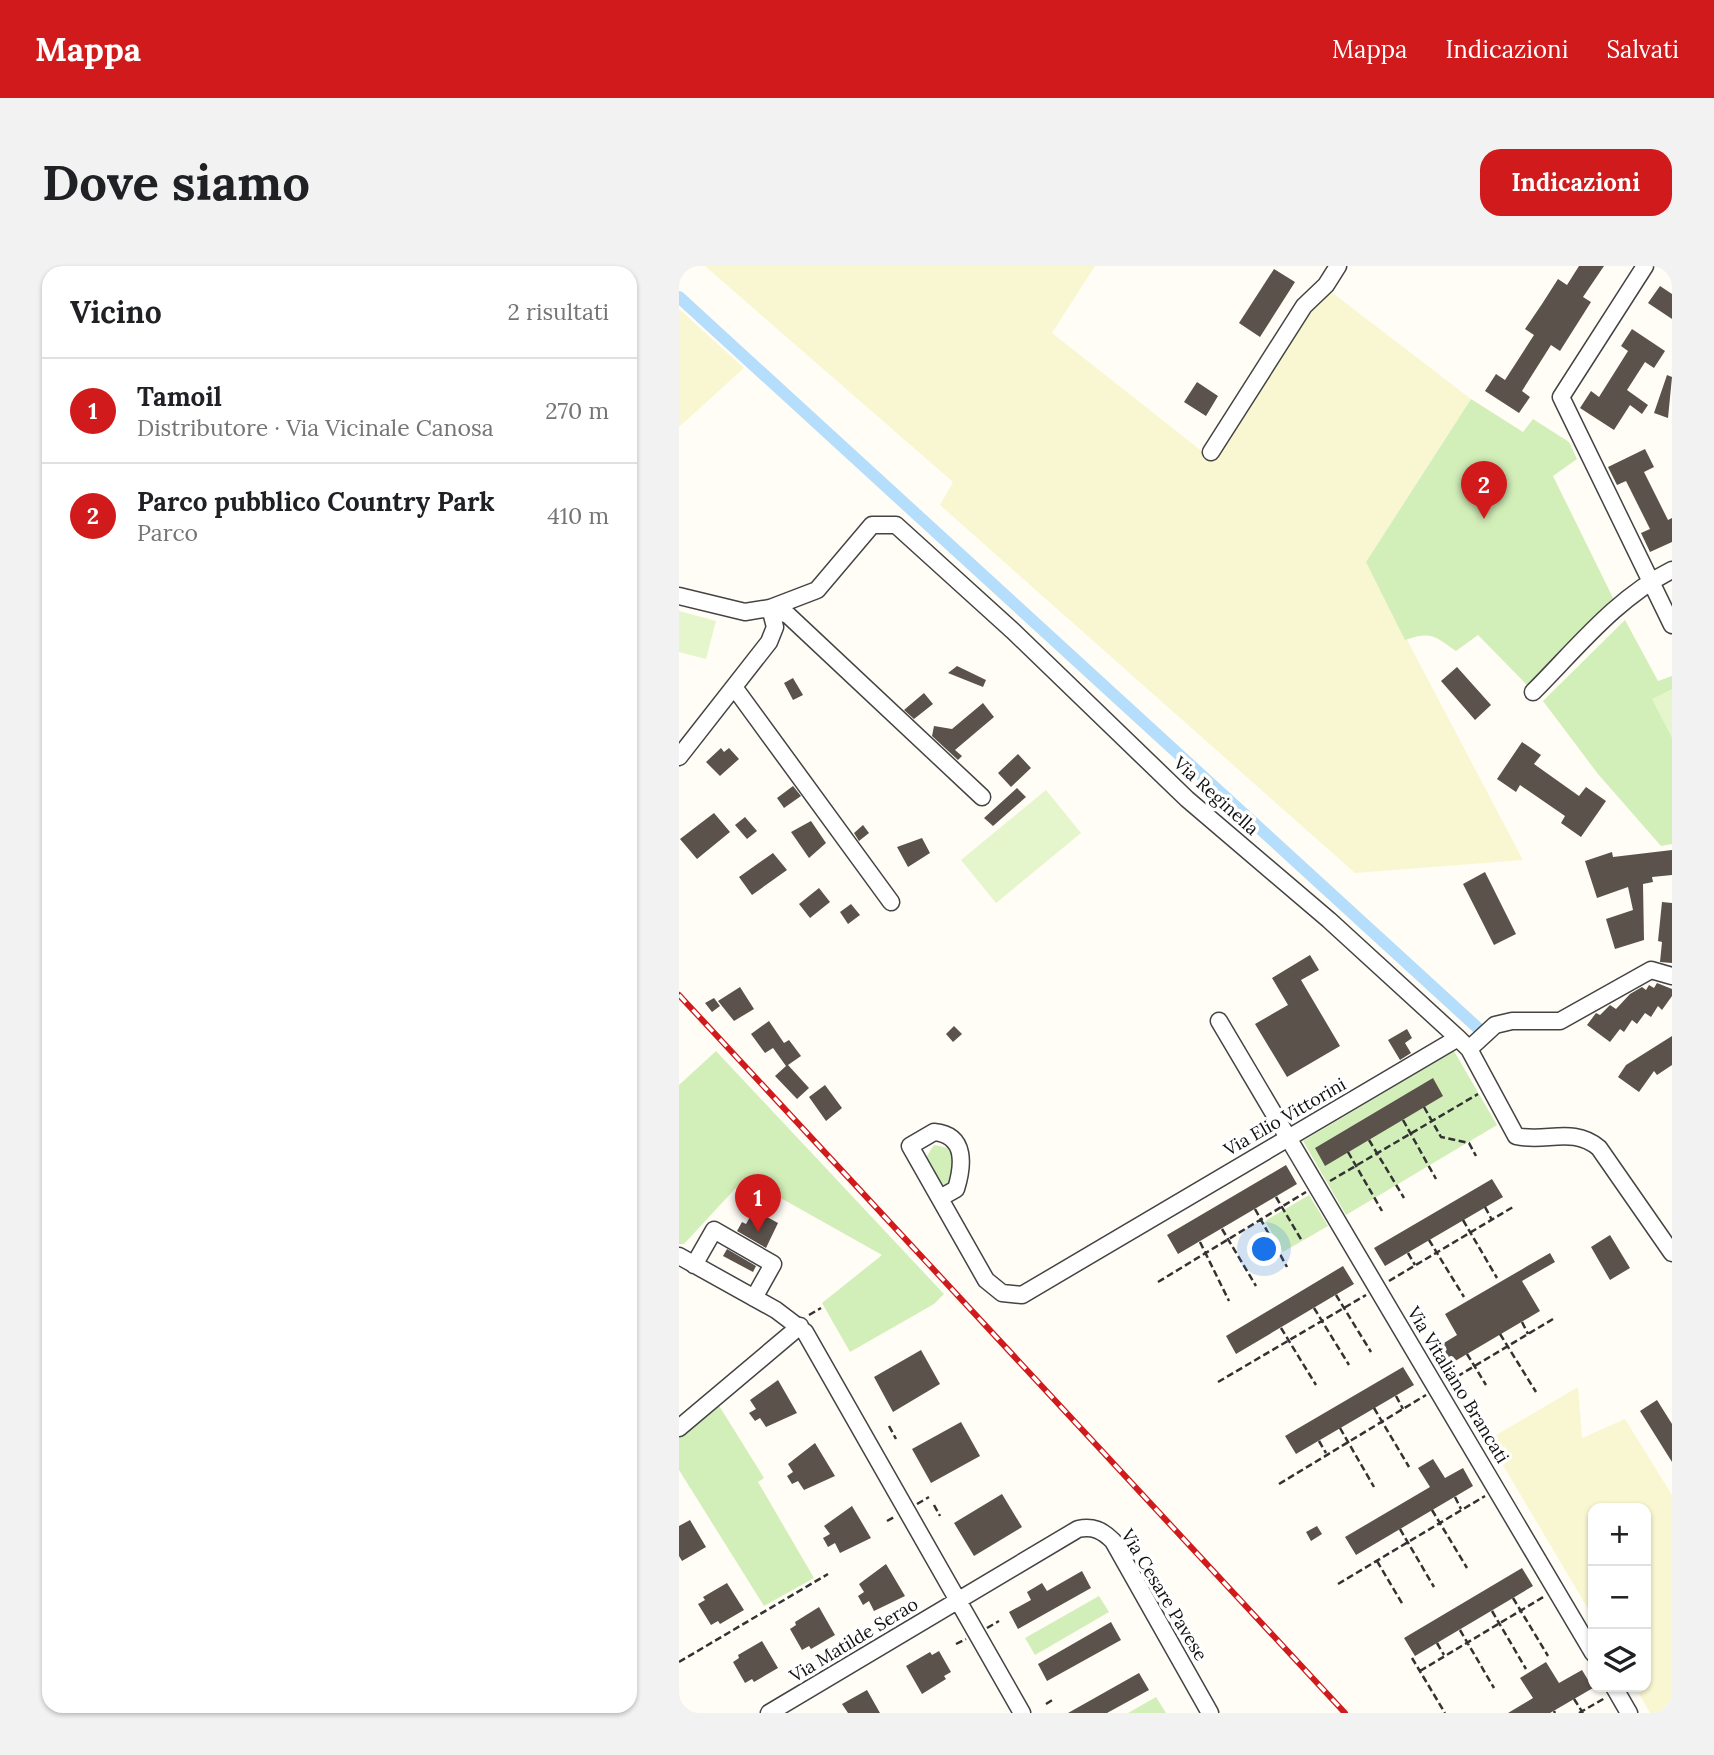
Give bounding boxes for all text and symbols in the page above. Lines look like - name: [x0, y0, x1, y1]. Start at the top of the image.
- text: Mappa: [35, 28, 141, 70]
- text: Mappa: [1332, 34, 1407, 65]
- text: Indicazioni: [1445, 34, 1568, 65]
- text: Salvati: [1606, 34, 1679, 65]
- button: Indicazioni: [1480, 149, 1672, 216]
- text: Dove siamo: [42, 151, 310, 213]
- text: Vicino: [70, 293, 162, 331]
- text: 2 risultati: [508, 297, 609, 326]
- text: Tamoil: [137, 380, 222, 413]
- text: 1: [88, 396, 98, 425]
- text: 270 m: [545, 396, 609, 425]
- text: Distributore · Via Vicinale Canosa: [137, 413, 494, 442]
- pin: 2: [1461, 461, 1507, 519]
- text: Parco pubblico Country Park: [137, 485, 495, 518]
- text: 2: [87, 501, 99, 530]
- text: 410 m: [547, 501, 609, 530]
- text: Parco: [137, 518, 198, 547]
- street label: Via Reginella: [1168, 751, 1264, 840]
- street label: Via Elio Vittorini: [1219, 1072, 1350, 1161]
- pin: 1: [735, 1174, 781, 1232]
- your location: [1247, 1232, 1281, 1266]
- street label: Via Vitaliano Brancati: [1402, 1301, 1514, 1467]
- map controls: [1588, 1503, 1651, 1692]
- button: +: [1588, 1503, 1651, 1566]
- street label: Via Cesare Pavese: [1116, 1524, 1213, 1665]
- button: −: [1588, 1566, 1651, 1629]
- street label: Via Matilde Serao: [784, 1592, 922, 1688]
- button: layers: [1588, 1629, 1651, 1692]

